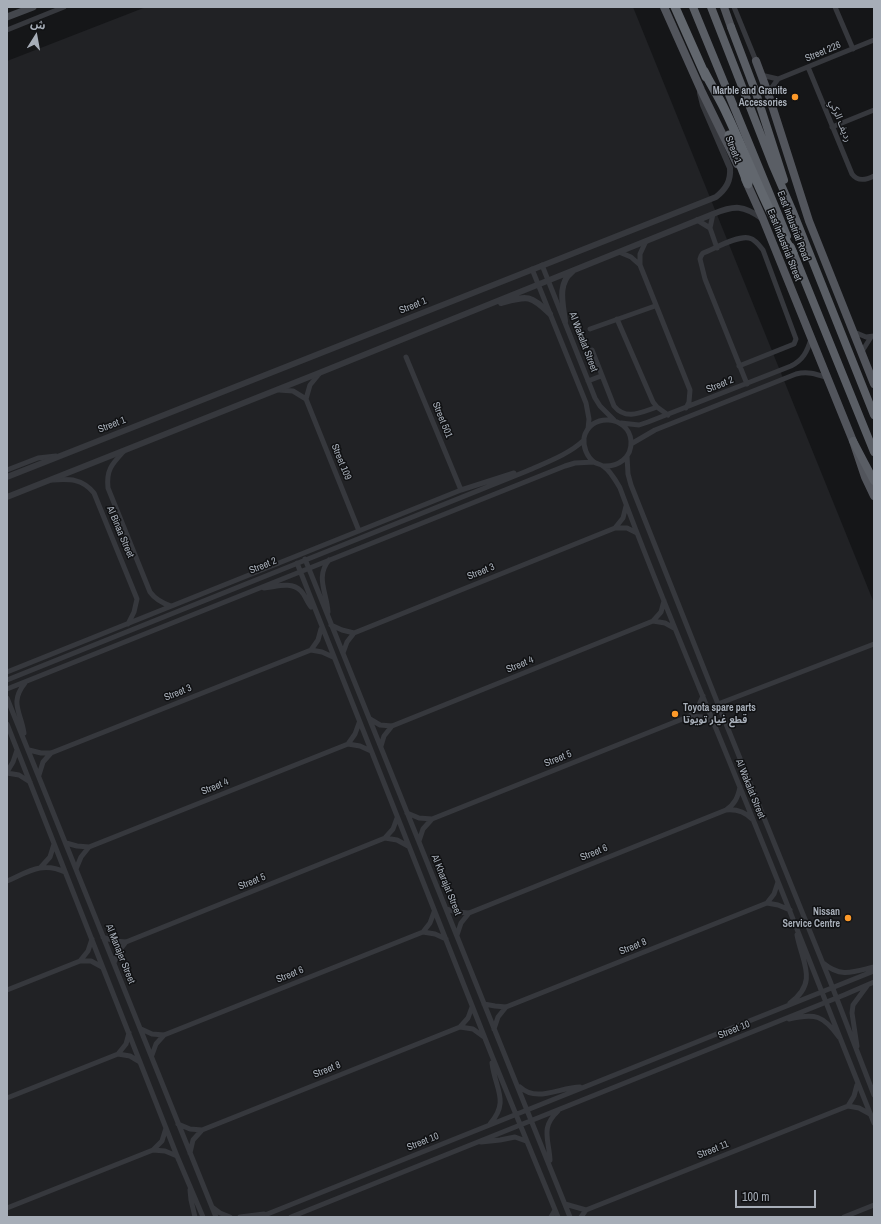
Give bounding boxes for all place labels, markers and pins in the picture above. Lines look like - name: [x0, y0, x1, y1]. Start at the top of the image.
- place label: Marble and Granite Accessories: [713, 85, 787, 108]
- marker: Marble and Granite Accessories: [790, 92, 800, 102]
- place label: Toyota spare parts قطع غيار تويوتا: [683, 702, 756, 726]
- marker: Toyota spare parts قطع غيار تويوتا: [670, 709, 680, 719]
- place label: Nissan Service Centre: [783, 906, 840, 930]
- marker: Nissan Service Centre: [843, 913, 853, 923]

